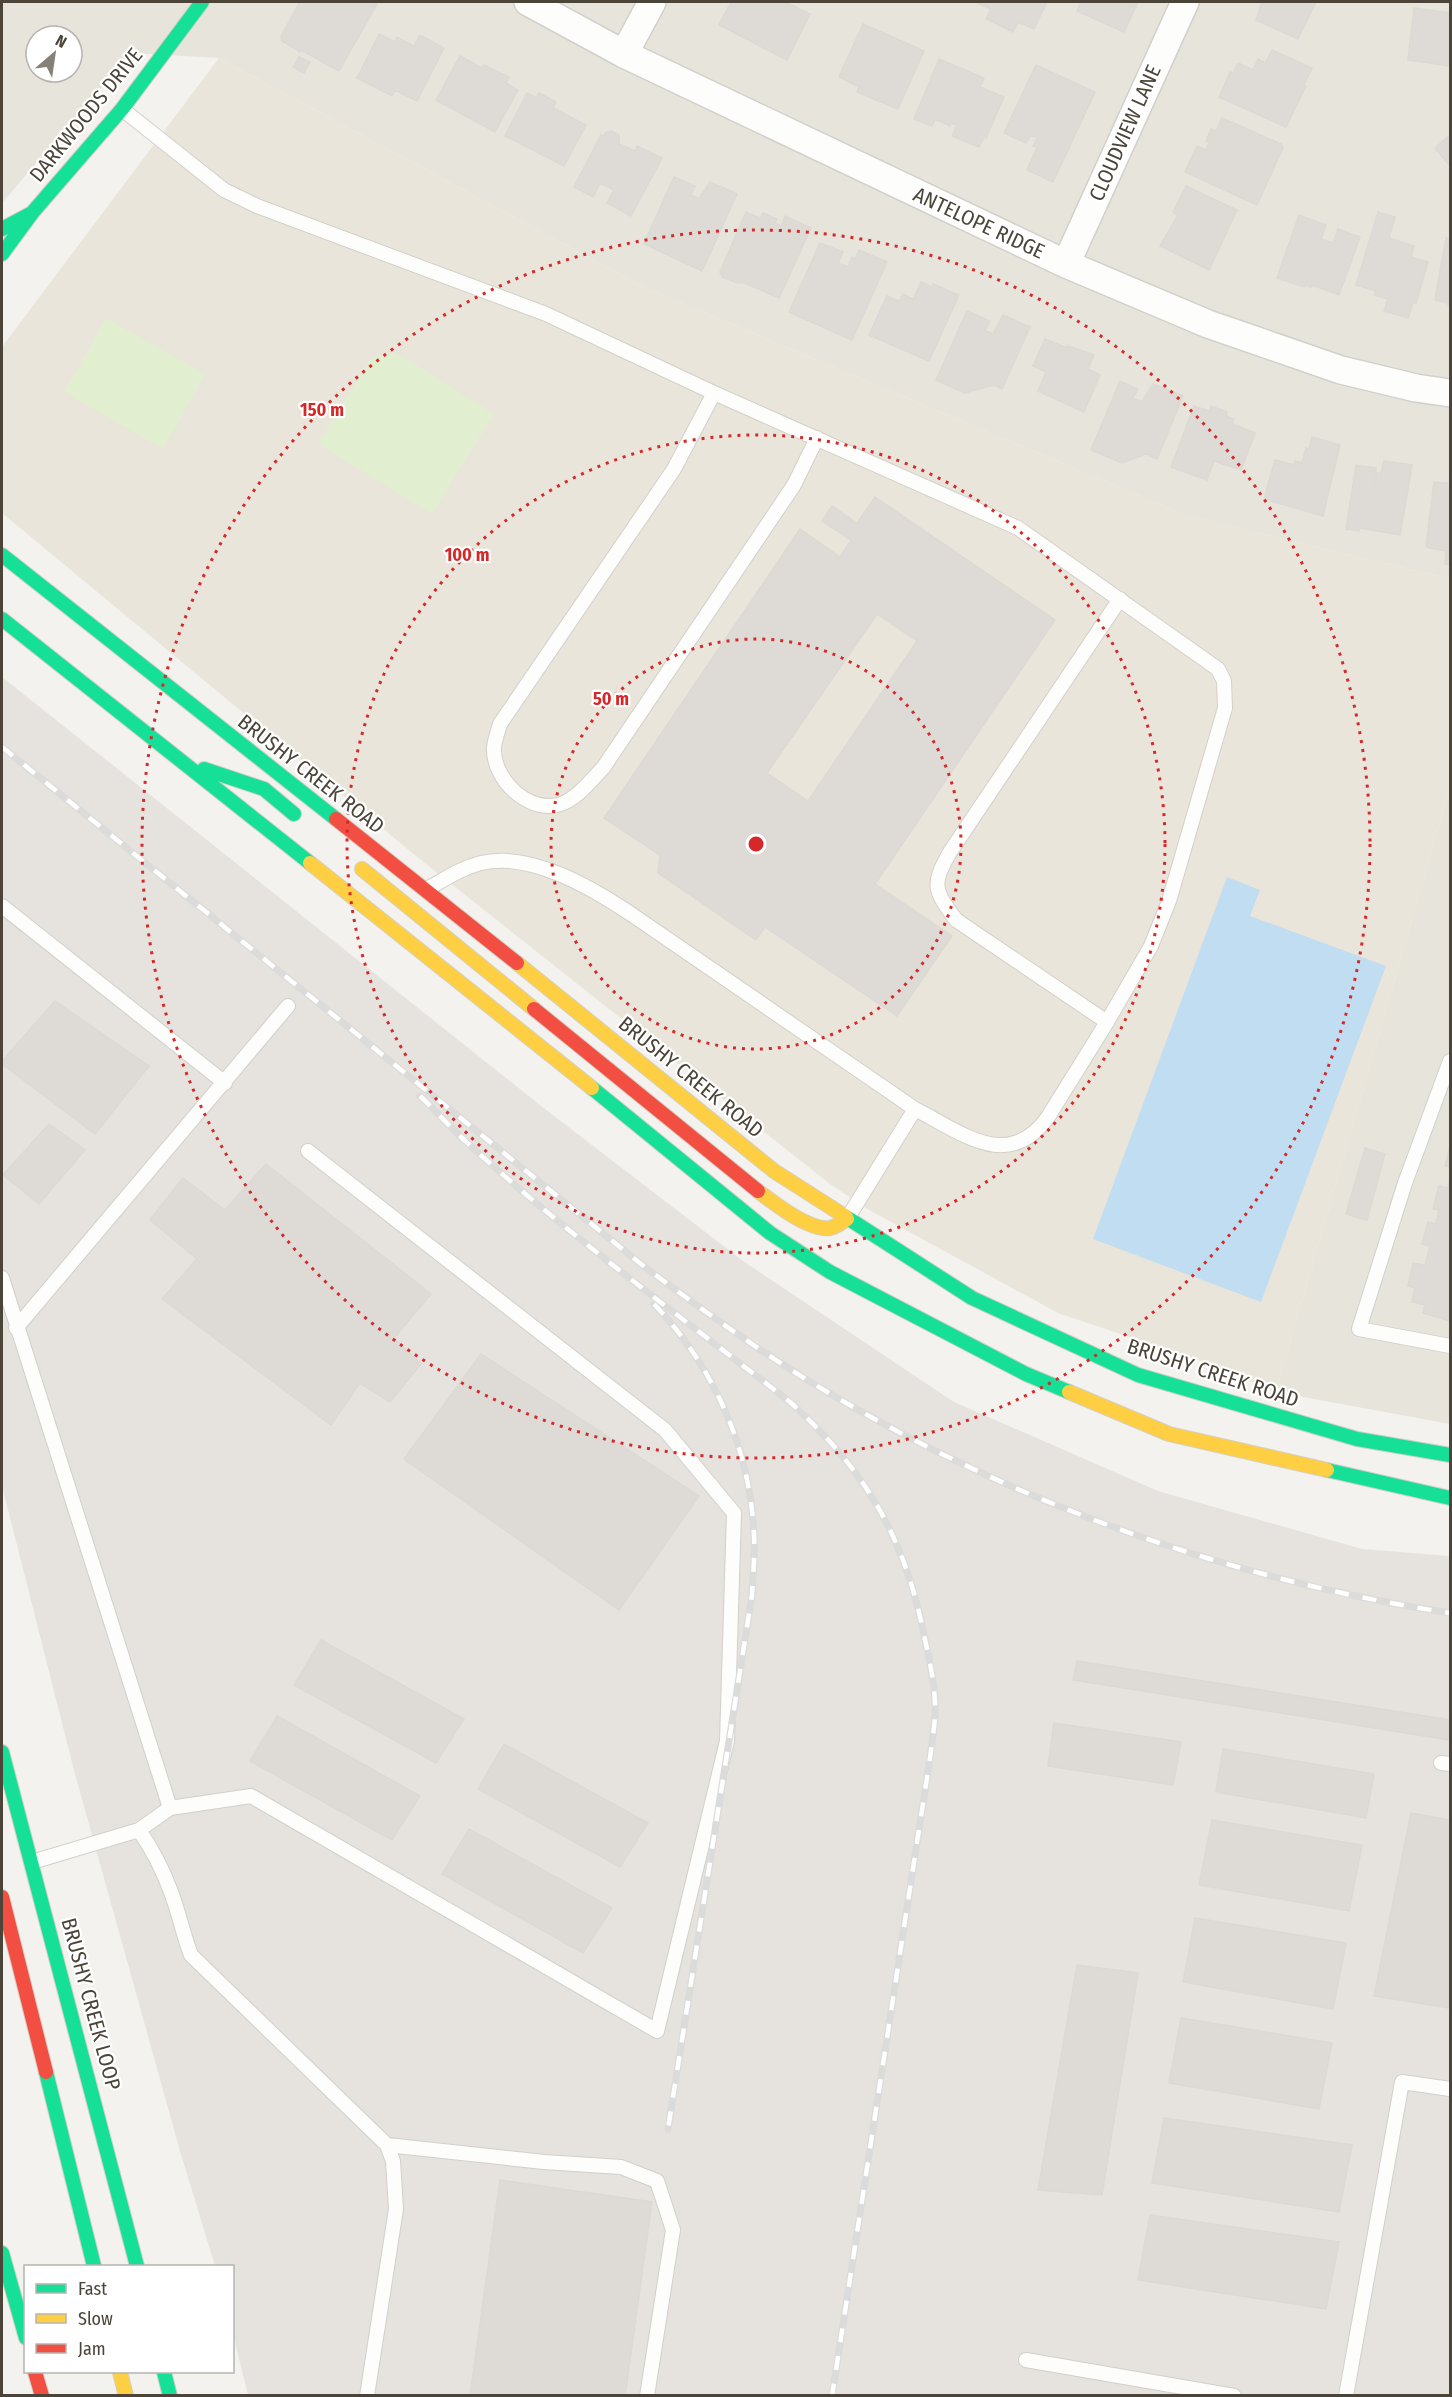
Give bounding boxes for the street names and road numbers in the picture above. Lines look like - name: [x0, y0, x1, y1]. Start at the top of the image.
- street label: DARKWOODS DRIVE: [24, 43, 148, 187]
- street label: CLOUDVIEW LANE: [1083, 61, 1167, 205]
- street label: ANTELOPE RIDGE: [909, 181, 1049, 265]
- street label: BRUSHY CREEK ROAD: [233, 709, 389, 839]
- street label: BRUSHY CREEK ROAD: [613, 1011, 769, 1143]
- street label: BRUSHY CREEK ROAD: [1124, 1333, 1302, 1413]
- street label: BRUSHY CREEK LOOP: [56, 1915, 126, 2093]

